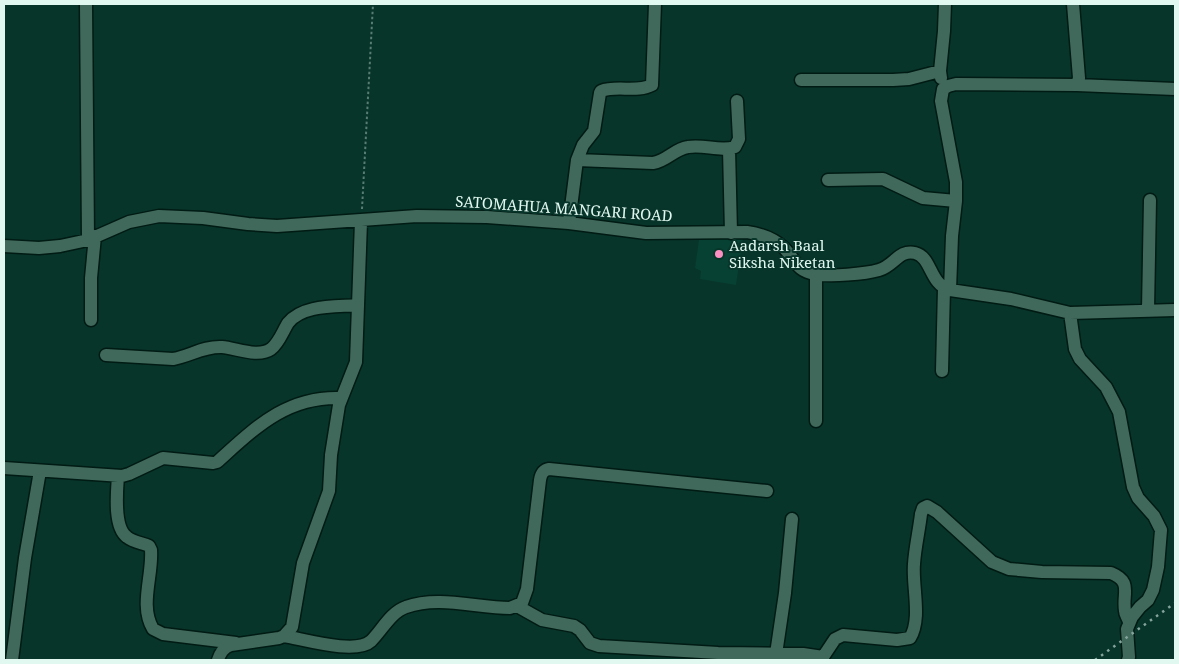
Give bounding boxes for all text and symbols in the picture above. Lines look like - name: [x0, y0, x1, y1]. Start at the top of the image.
- street label: SATOMAHUA MANGARI ROAD: [455, 190, 673, 226]
- place label: Aadarsh Baal Siksha Niketan: [729, 235, 836, 272]
- marker: Aadarsh Baal Siksha Niketan: [713, 248, 725, 260]

